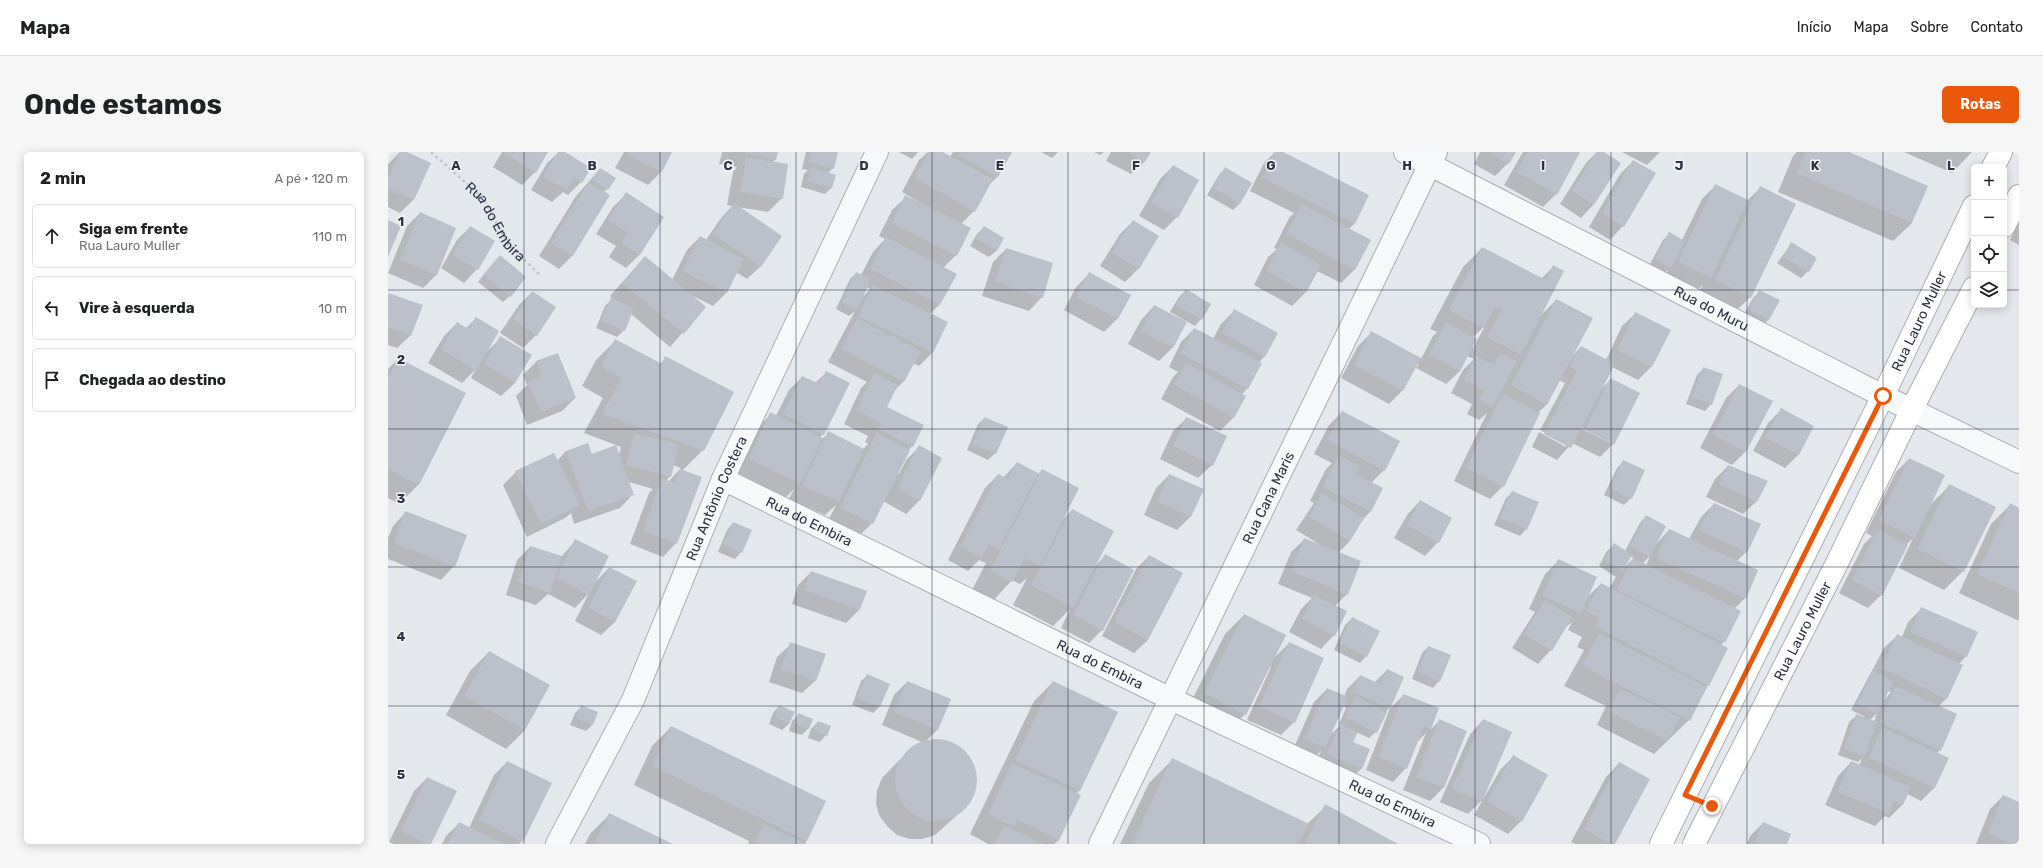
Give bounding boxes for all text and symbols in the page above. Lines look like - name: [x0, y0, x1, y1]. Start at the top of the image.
- text: Mapa: [20, 16, 70, 39]
- text: Início: [1797, 19, 1832, 36]
- text: Mapa: [1854, 19, 1889, 36]
- text: Sobre: [1911, 19, 1949, 36]
- text: Contato: [1971, 19, 2023, 36]
- button: Rotas: [1942, 86, 2019, 123]
- text: Onde estamos: [24, 88, 222, 121]
- text: A: [451, 158, 461, 173]
- text: B: [587, 158, 597, 173]
- text: C: [723, 158, 733, 173]
- text: D: [859, 158, 869, 173]
- text: E: [996, 158, 1004, 173]
- text: F: [1132, 158, 1140, 173]
- text: G: [1266, 158, 1276, 173]
- text: H: [1402, 158, 1412, 173]
- text: I: [1541, 158, 1545, 173]
- text: J: [1675, 158, 1683, 173]
- text: K: [1811, 158, 1820, 173]
- text: L: [1947, 158, 1955, 173]
- map controls: [1971, 164, 2007, 308]
- button: +: [1971, 164, 2007, 200]
- text: 2 min: [40, 168, 86, 188]
- text: A pé · 120 m: [275, 171, 348, 186]
- street label: Rua do Embira: [462, 178, 529, 265]
- button: −: [1971, 200, 2007, 236]
- text: 1: [398, 214, 404, 229]
- text: Siga em frente: [79, 220, 188, 238]
- icon: ahead: [41, 225, 63, 247]
- text: 110 m: [313, 229, 347, 244]
- button: locate: [1971, 236, 2007, 272]
- text: Rua Lauro Muller: [79, 238, 180, 253]
- street label: Rua Lauro Muller: [1888, 268, 1950, 374]
- button: layers: [1971, 272, 2007, 308]
- street label: Rua do Muru: [1671, 282, 1752, 335]
- icon: left: [41, 297, 63, 319]
- text: Vire à esquerda: [79, 299, 195, 317]
- text: 10 m: [318, 301, 347, 316]
- text: 2: [397, 352, 405, 367]
- icon: arrive: [41, 369, 63, 391]
- text: Chegada ao destino: [79, 371, 226, 389]
- route start: [1874, 387, 1892, 405]
- street label: Rua Antônio Costera: [682, 433, 750, 563]
- street label: Rua Cana Maris: [1239, 449, 1298, 546]
- text: 3: [397, 491, 406, 506]
- street label: Rua do Embira: [763, 493, 855, 550]
- street label: Rua Lauro Muller: [1770, 578, 1835, 683]
- text: 4: [397, 629, 406, 644]
- street label: Rua do Embira: [1054, 636, 1146, 693]
- text: 5: [397, 767, 405, 782]
- street label: Rua do Embira: [1346, 776, 1439, 831]
- route end: [1703, 797, 1721, 815]

